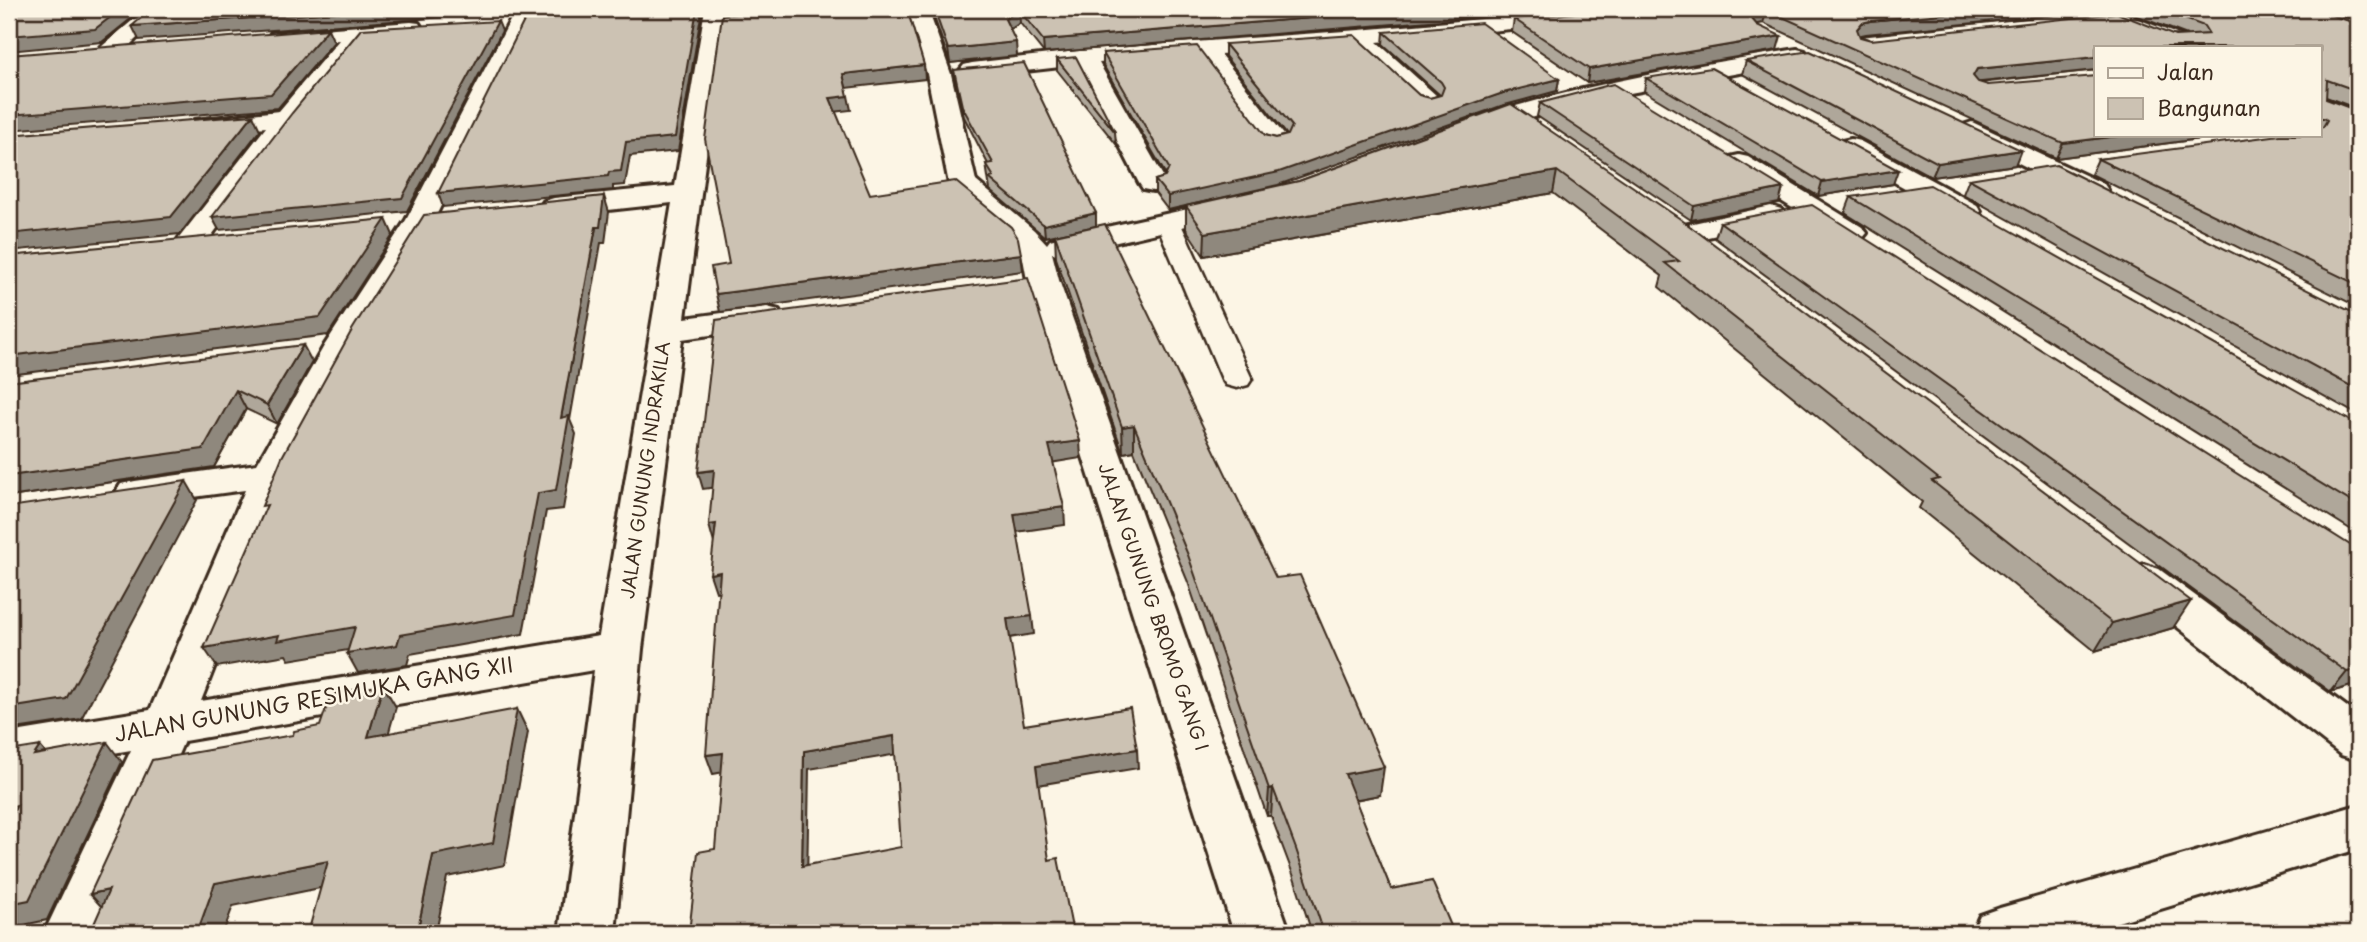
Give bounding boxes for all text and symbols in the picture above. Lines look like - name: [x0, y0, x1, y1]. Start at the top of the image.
- legend: [2094, 46, 2322, 136]
- text: Jalan: [2157, 55, 2214, 87]
- text: Bangunan: [2157, 91, 2261, 123]
- street label: JALAN GUNUNG INDRAKILA: [613, 339, 676, 600]
- street label: JALAN GUNUNG BROMO GANG I: [1092, 459, 1216, 754]
- street label: JALAN GUNUNG RESIMUKA GANG XII: [112, 647, 516, 749]

